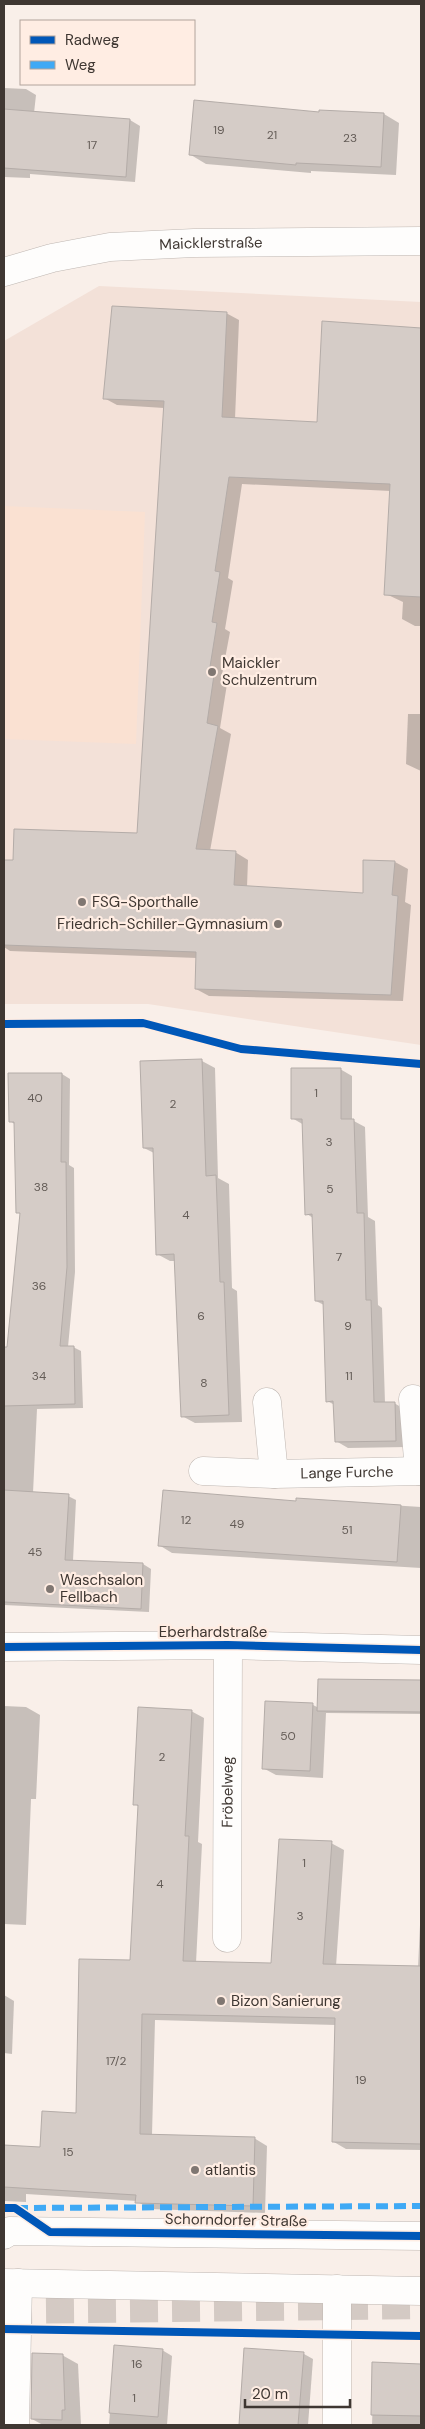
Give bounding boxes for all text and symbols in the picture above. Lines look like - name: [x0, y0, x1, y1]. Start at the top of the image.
- legend: [20, 20, 195, 85]
- text: Radweg: [65, 30, 119, 50]
- text: Weg: [65, 55, 96, 75]
- house number: 19: [213, 122, 225, 138]
- house number: 21: [267, 127, 277, 143]
- house number: 23: [343, 130, 357, 146]
- house number: 17: [87, 137, 97, 153]
- street label: Maicklerstraße: [159, 232, 263, 255]
- place label: Maickler Schulzentrum: [222, 653, 317, 690]
- marker: Maickler Schulzentrum: [206, 666, 218, 678]
- place label: FSG-Sporthalle: [92, 892, 199, 912]
- marker: FSG-Sporthalle: [76, 896, 88, 908]
- place label: Friedrich-Schiller-Gymnasium: [57, 914, 268, 934]
- marker: Friedrich-Schiller-Gymnasium: [272, 918, 284, 930]
- house number: 1: [314, 1085, 318, 1101]
- house number: 40: [27, 1090, 43, 1106]
- house number: 2: [170, 1096, 177, 1112]
- house number: 3: [325, 1134, 333, 1150]
- house number: 38: [34, 1179, 48, 1195]
- house number: 5: [326, 1181, 334, 1197]
- house number: 4: [182, 1207, 190, 1223]
- house number: 7: [336, 1249, 342, 1265]
- house number: 36: [32, 1278, 46, 1294]
- house number: 6: [197, 1308, 205, 1324]
- house number: 9: [344, 1318, 352, 1334]
- house number: 34: [32, 1368, 46, 1384]
- house number: 11: [345, 1368, 353, 1384]
- house number: 8: [200, 1375, 208, 1391]
- street label: Lange Furche: [300, 1462, 394, 1483]
- house number: 12: [181, 1512, 191, 1528]
- house number: 49: [230, 1516, 244, 1532]
- house number: 51: [341, 1522, 353, 1538]
- house number: 45: [28, 1544, 42, 1560]
- place label: Waschsalon Fellbach: [60, 1570, 143, 1607]
- marker: Waschsalon Fellbach: [44, 1583, 56, 1595]
- street label: Eberhardstraße: [159, 1622, 267, 1642]
- house number: 50: [280, 1728, 296, 1744]
- house number: 2: [159, 1749, 166, 1765]
- street label: Fröbelweg: [217, 1756, 238, 1828]
- house number: 1: [302, 1855, 306, 1871]
- house number: 4: [156, 1876, 164, 1892]
- house number: 3: [296, 1908, 304, 1924]
- place label: Bizon Sanierung: [231, 1991, 341, 2011]
- marker: Bizon Sanierung: [215, 1995, 227, 2007]
- house number: 17/2: [106, 2053, 126, 2069]
- house number: 19: [355, 2072, 367, 2088]
- house number: 15: [62, 2144, 74, 2160]
- place label: atlantis: [205, 2160, 256, 2180]
- marker: atlantis: [189, 2164, 201, 2176]
- street label: Schorndorfer Straße: [165, 2209, 307, 2231]
- house number: 16: [131, 2356, 143, 2372]
- scale bar: [245, 2376, 350, 2408]
- text: 20 m: [252, 2384, 288, 2404]
- house number: 1: [132, 2390, 136, 2406]

